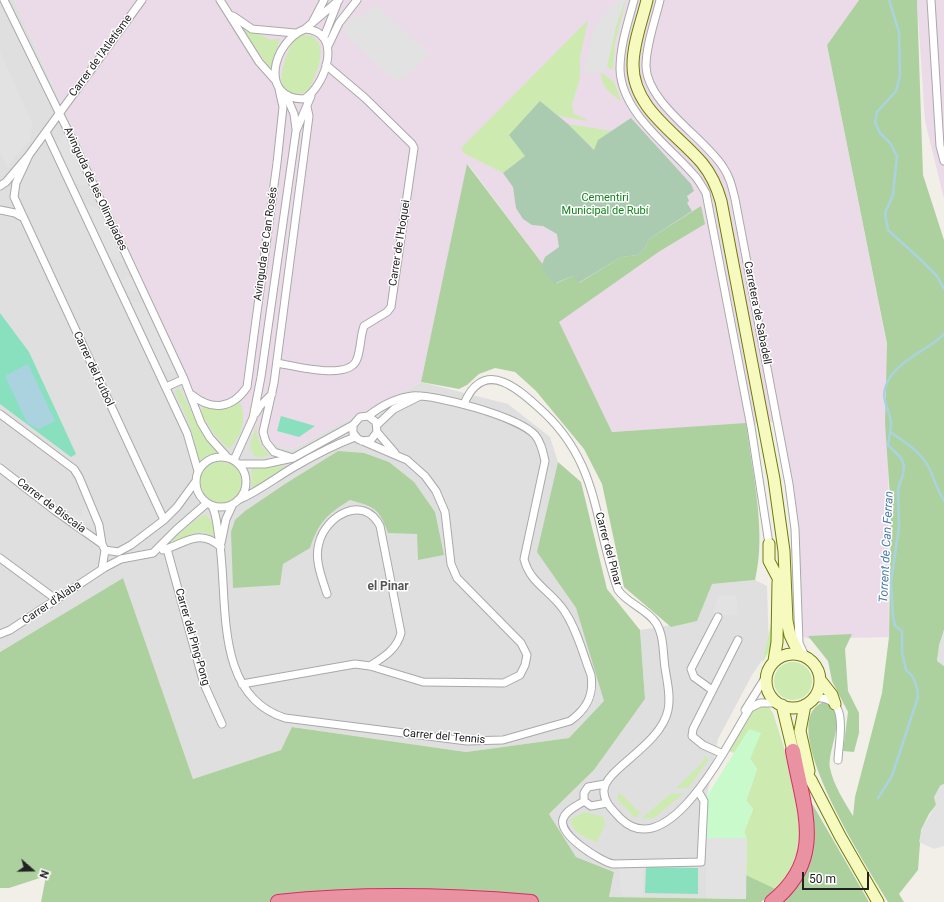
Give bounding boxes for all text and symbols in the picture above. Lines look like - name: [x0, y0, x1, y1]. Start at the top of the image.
- street label: Carrer de l'Atletísme: [67, 12, 135, 100]
- street label: Avinguda de les Olimpíades: [60, 125, 130, 253]
- street label: Avinguda de Can Rosés: [251, 186, 281, 302]
- park label: Cementiri Municipal de Rubí: [562, 191, 648, 217]
- street label: Carrer de l'Hoquei: [387, 199, 413, 287]
- street label: Carretera de Sabadell: [741, 260, 773, 366]
- street label: Carrer del Futbol: [70, 330, 116, 408]
- street label: Carrer de Biscaia: [14, 476, 88, 536]
- water label: Torrent de Can Ferran: [877, 491, 897, 603]
- street label: Carrer del Pinar: [592, 511, 624, 587]
- street label: Carrer d'Àlaba: [20, 578, 84, 628]
- district label: el Pinar: [367, 580, 409, 594]
- street label: Carrer del Ping-Pong: [172, 587, 212, 687]
- street label: Carrer del Tennis: [402, 727, 486, 747]
- north arrow: [12, 850, 52, 890]
- scale bar: [804, 864, 871, 890]
- text: N: [36, 868, 51, 880]
- text: 50 m: [809, 872, 836, 886]

